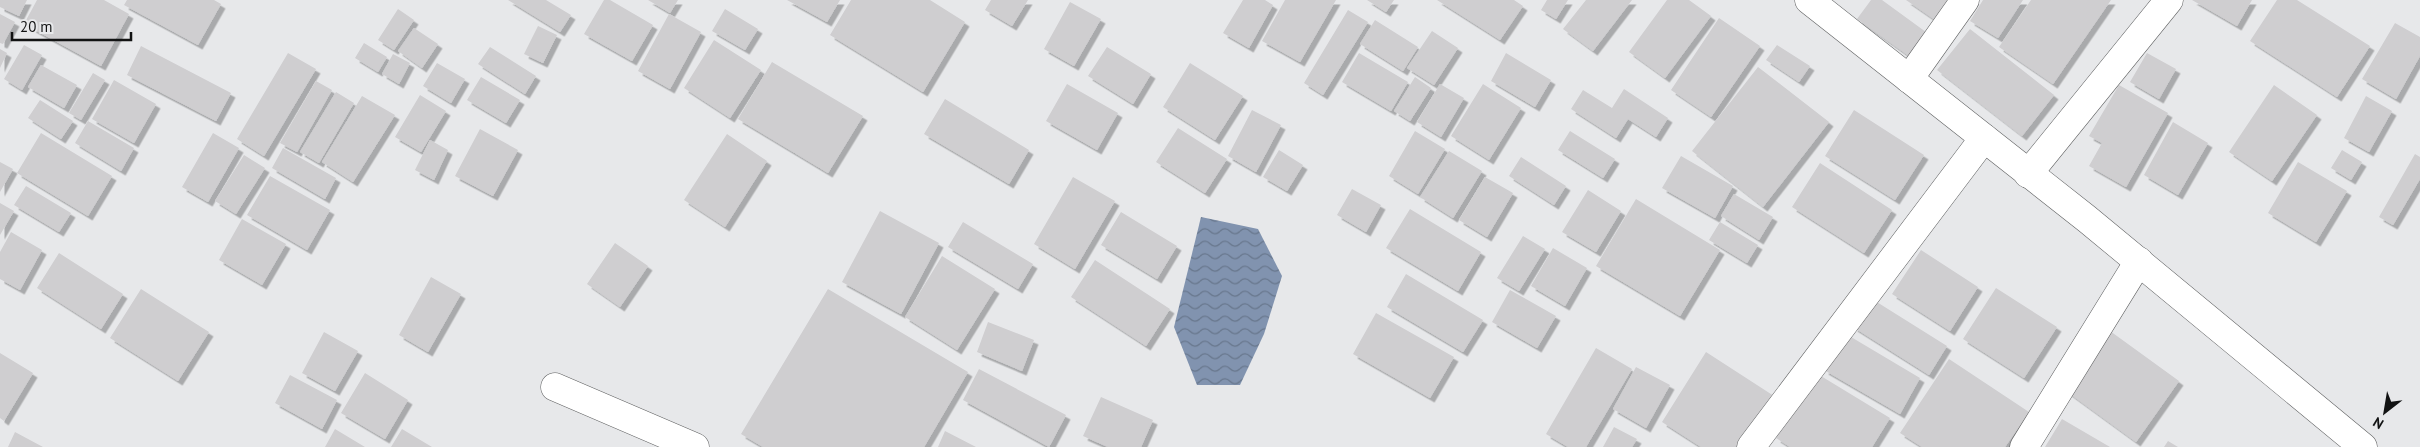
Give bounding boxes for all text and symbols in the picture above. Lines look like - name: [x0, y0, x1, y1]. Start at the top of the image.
- scale bar: [12, 10, 131, 42]
- text: 20 m: [20, 17, 53, 36]
- north arrow: [2360, 387, 2410, 437]
- text: N: [2370, 413, 2387, 433]

